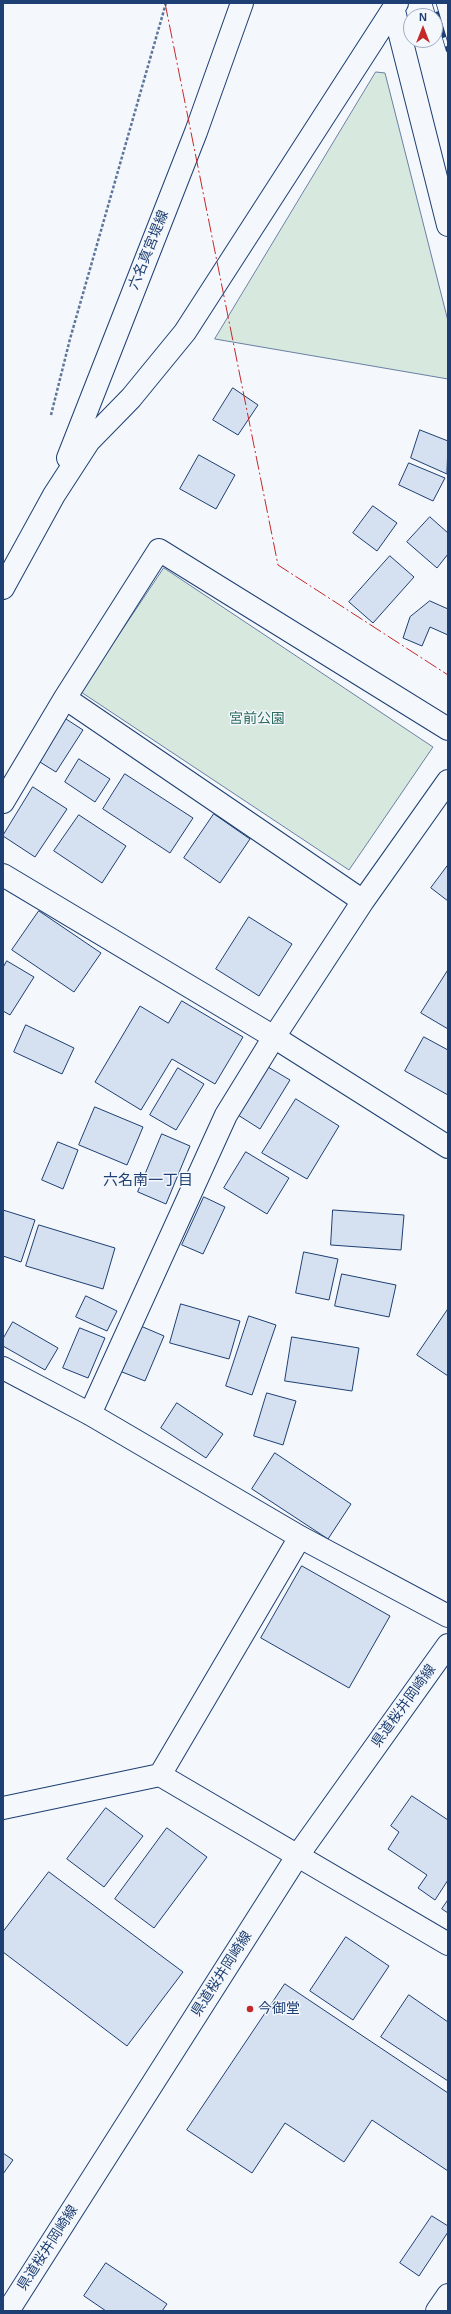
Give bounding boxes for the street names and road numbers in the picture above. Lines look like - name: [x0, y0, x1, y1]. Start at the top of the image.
- street label: 六名真宮堤線: [125, 208, 173, 292]
- street label: 県道桜井岡崎線: [368, 1661, 440, 1751]
- street label: 県道桜井岡崎線: [188, 1928, 256, 2020]
- street label: 県道桜井岡崎線: [14, 2202, 82, 2294]

